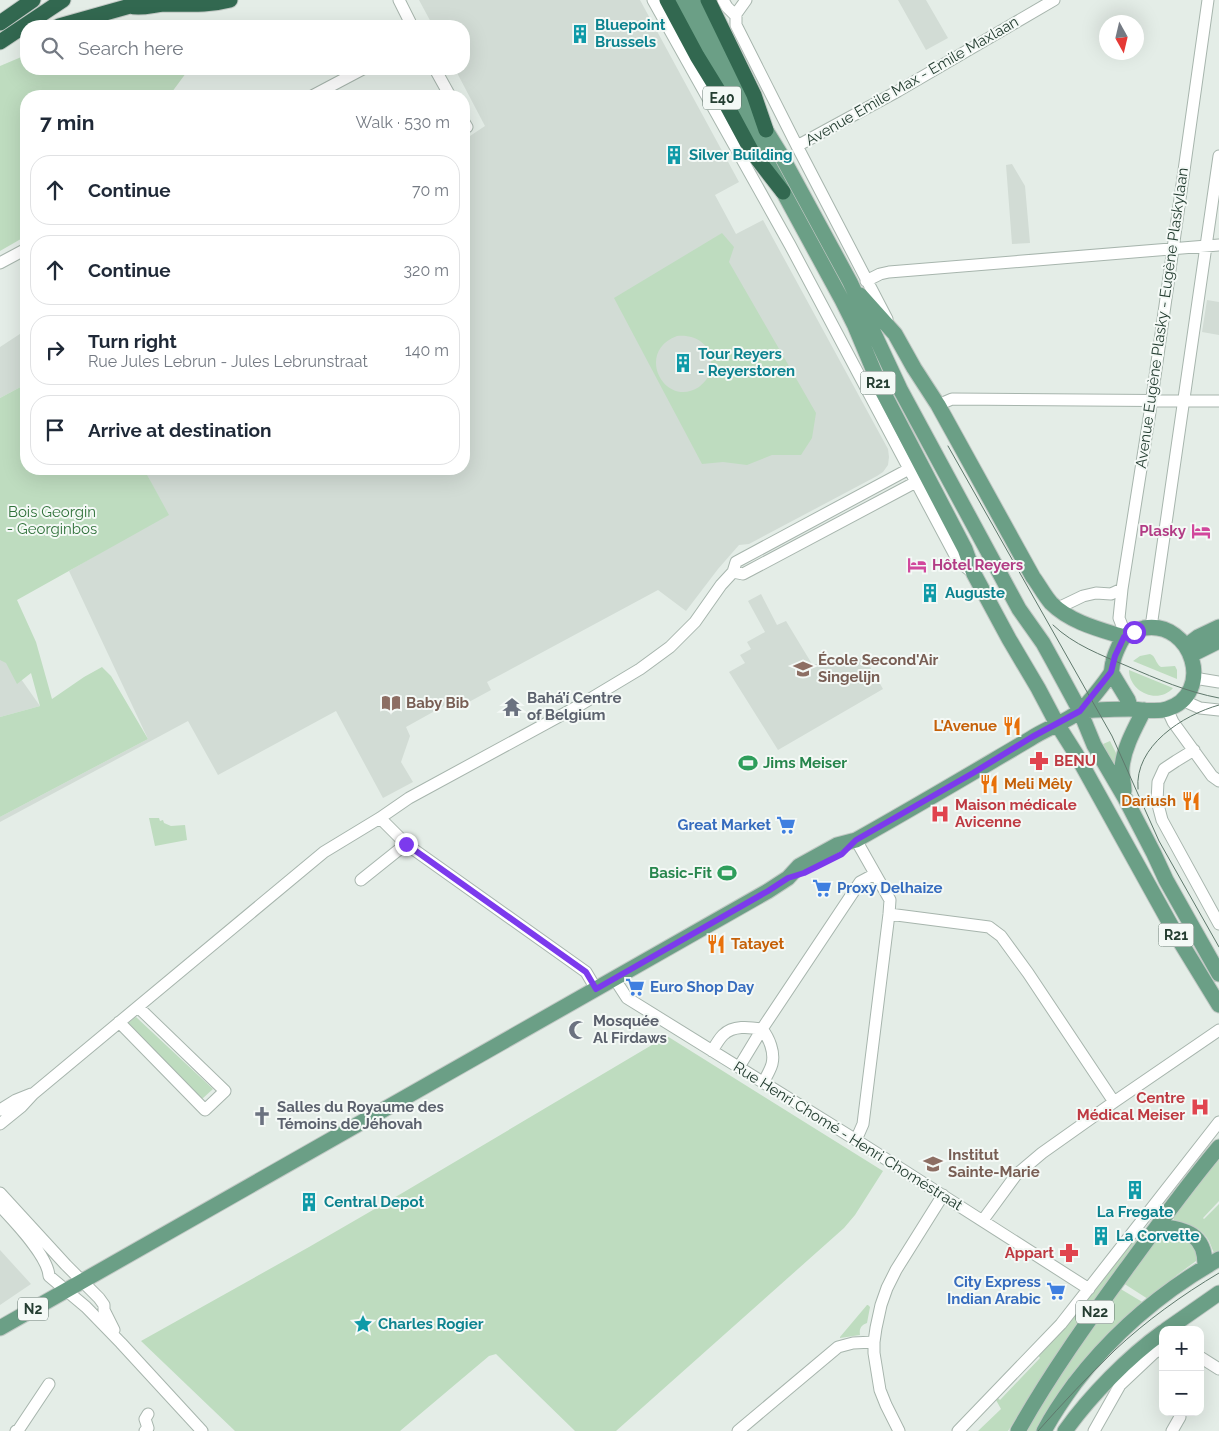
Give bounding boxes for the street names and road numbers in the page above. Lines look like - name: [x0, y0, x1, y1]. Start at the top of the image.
- street label: Avenue Emile Max - Emile Maxlaan: [802, 12, 1022, 150]
- road number: E40: [703, 86, 741, 110]
- street label: Avenue Eugène Plasky - Eugène Plaskylaan: [1132, 166, 1192, 470]
- road number: R21: [860, 372, 896, 394]
- road number: R21: [1158, 924, 1194, 946]
- street label: Rue Henri Chomé - Henri Choméstraat: [730, 1058, 966, 1214]
- road number: N2: [18, 1298, 48, 1320]
- road number: N22: [1076, 1300, 1114, 1324]

